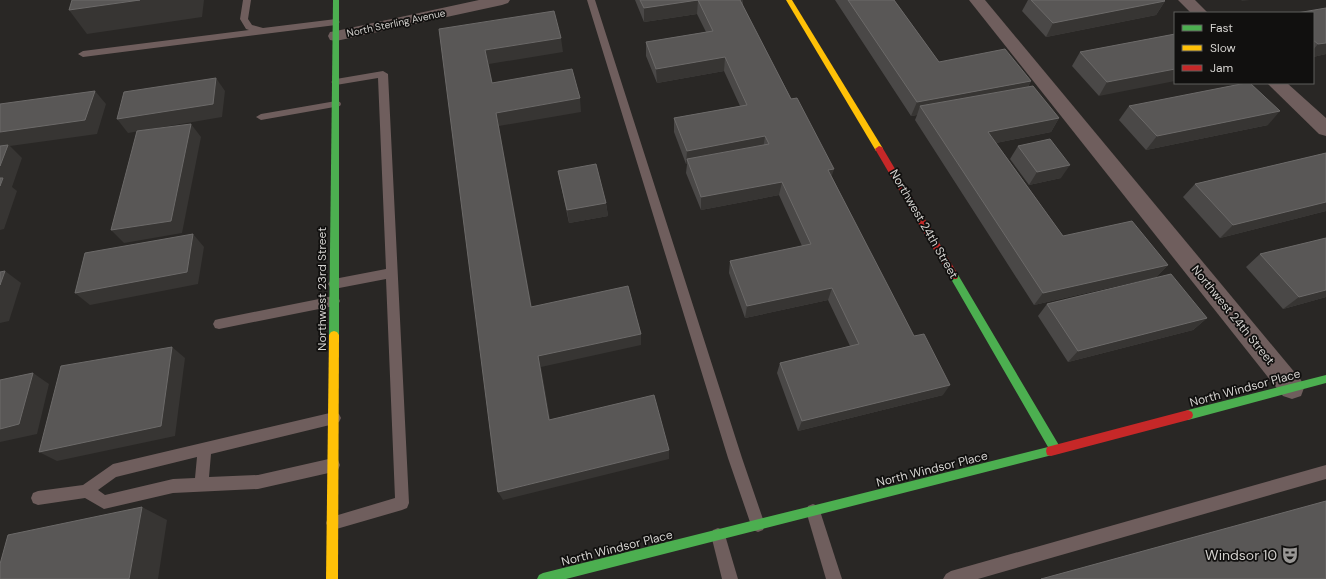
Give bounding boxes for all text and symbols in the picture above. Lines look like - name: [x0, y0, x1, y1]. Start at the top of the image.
- street label: North Sterling Avenue: [346, 6, 447, 40]
- legend: [1174, 12, 1314, 84]
- text: Fast: [1210, 20, 1233, 36]
- text: Slow: [1210, 40, 1236, 56]
- text: Jam: [1210, 60, 1233, 76]
- street label: Northwest 24th Street: [886, 166, 962, 282]
- street label: Northwest 23rd Street: [314, 227, 330, 351]
- street label: Northwest 24th Street: [1188, 262, 1278, 368]
- street label: North Windsor Place: [1188, 365, 1302, 411]
- street label: North Windsor Place: [875, 447, 990, 491]
- street label: North Windsor Place: [560, 526, 675, 570]
- theatre icon: Windsor 10: [1280, 545, 1300, 565]
- place label: Windsor 10: [1205, 546, 1277, 564]

